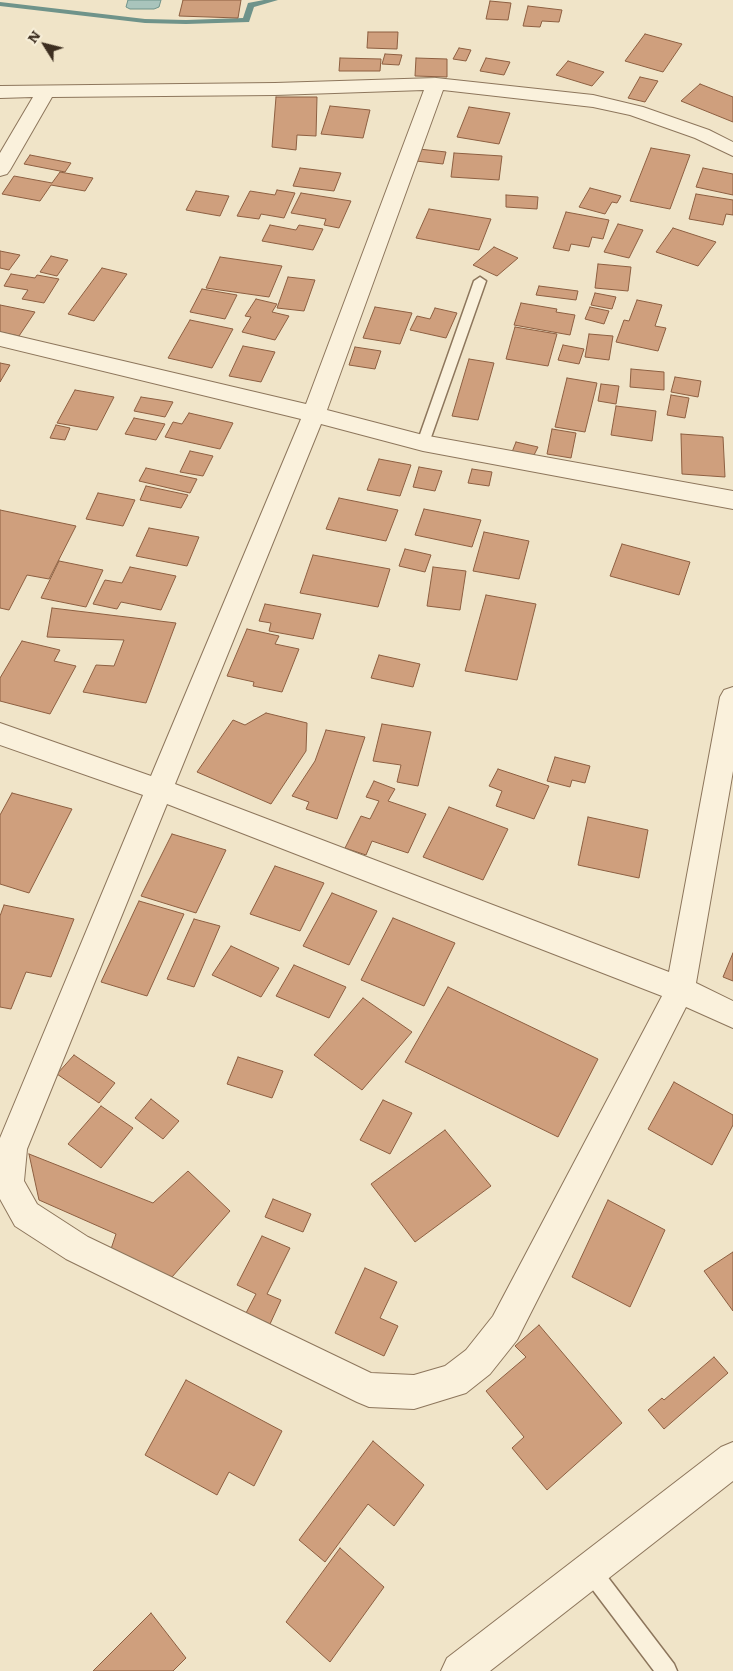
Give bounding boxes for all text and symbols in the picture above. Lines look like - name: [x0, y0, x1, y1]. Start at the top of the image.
- north arrow: [20, 20, 70, 70]
- text: N: [21, 26, 44, 47]

